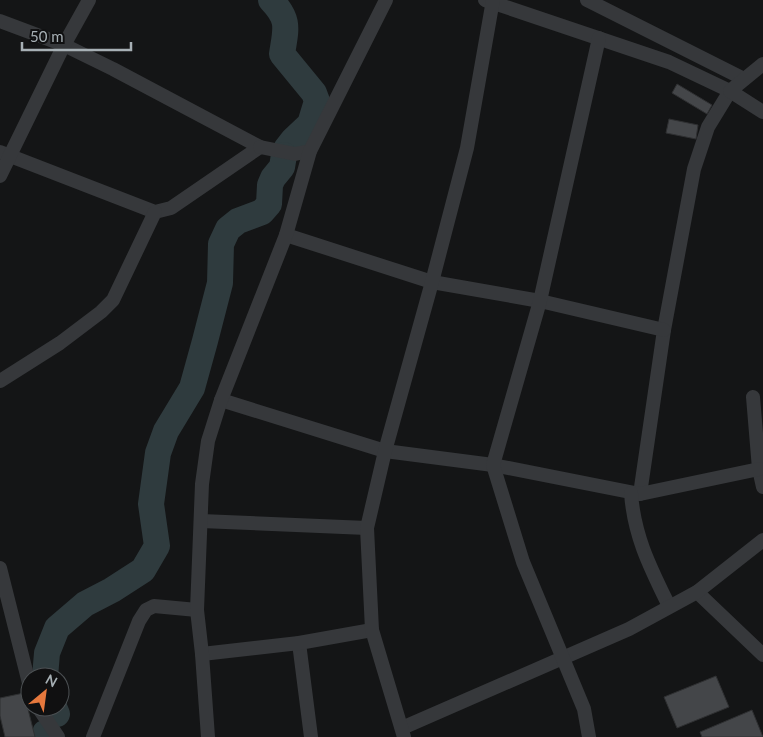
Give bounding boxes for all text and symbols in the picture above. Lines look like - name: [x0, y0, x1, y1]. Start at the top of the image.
- scale bar: [22, 20, 131, 52]
- text: 50 m: [30, 27, 64, 45]
- north arrow: [20, 667, 70, 717]
- text: N: [43, 670, 60, 690]

